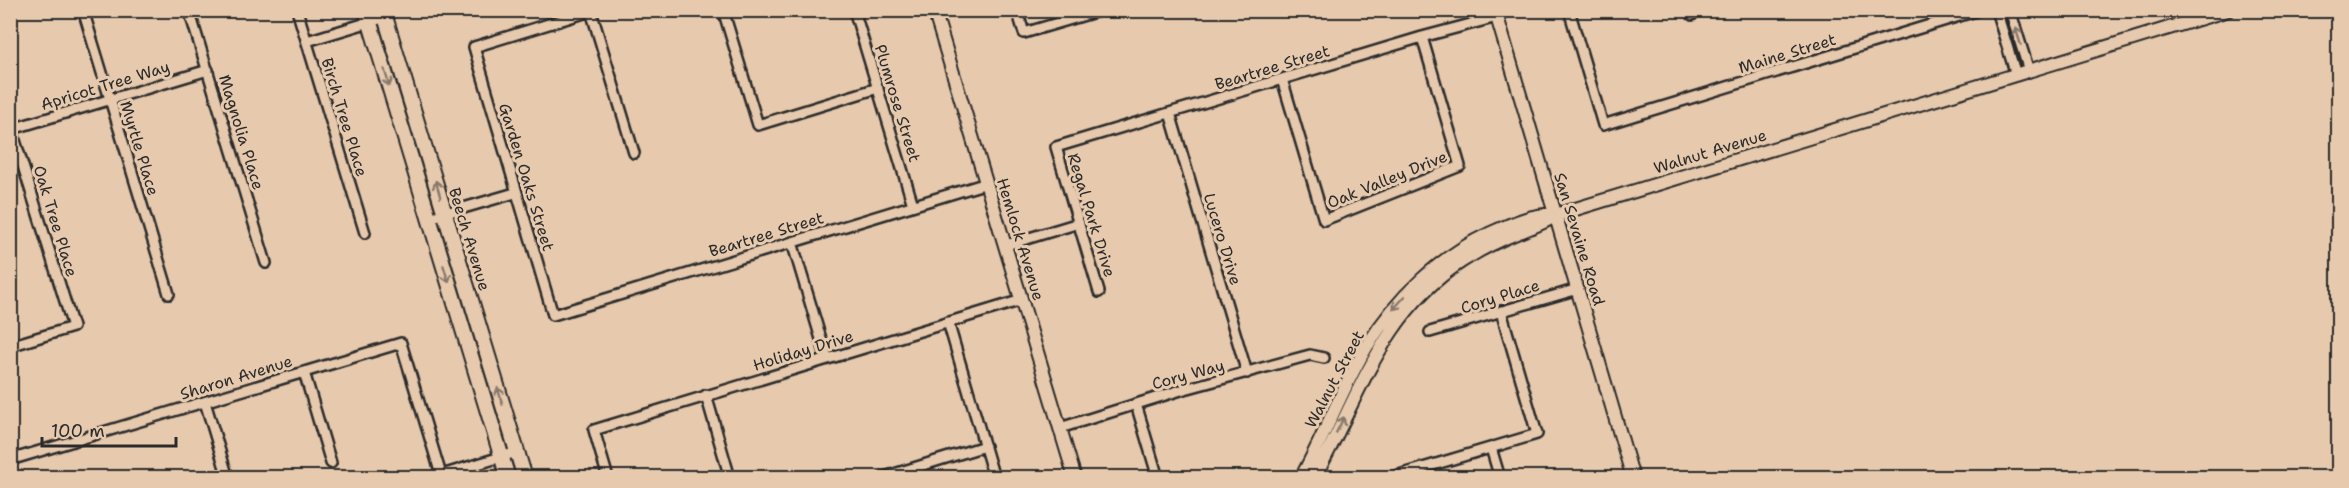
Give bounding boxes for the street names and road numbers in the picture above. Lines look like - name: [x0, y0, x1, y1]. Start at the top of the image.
- street label: Maine Street: [1736, 29, 1838, 78]
- street label: Beartree Street: [1212, 40, 1332, 95]
- street label: Plumrose Street: [870, 42, 925, 165]
- street label: Birch Tree Place: [316, 55, 373, 179]
- street label: Apricot Tree Way: [38, 56, 172, 115]
- street label: Magnolia Place: [214, 72, 269, 192]
- street label: Myrtle Place: [115, 98, 164, 198]
- street label: Garden Oaks Street: [494, 101, 559, 254]
- street label: Walnut Avenue: [1651, 124, 1769, 179]
- street label: Oak Valley Drive: [1324, 146, 1450, 213]
- street label: Regal Park Drive: [1063, 151, 1120, 280]
- street label: Oak Tree Place: [29, 163, 82, 279]
- street label: San Sevaine Road: [1549, 170, 1610, 308]
- street label: Hemlock Avenue: [992, 175, 1049, 303]
- street label: Beech Avenue: [444, 185, 495, 293]
- street label: Lucero Drive: [1199, 191, 1246, 288]
- street label: Beartree Street: [706, 207, 826, 262]
- street label: Cory Place: [1458, 275, 1542, 318]
- street label: Holiday Drive: [750, 325, 856, 376]
- street label: Walnut Street: [1300, 327, 1369, 432]
- street label: Sharon Avenue: [177, 350, 295, 405]
- street label: Cory Way: [1149, 355, 1227, 394]

